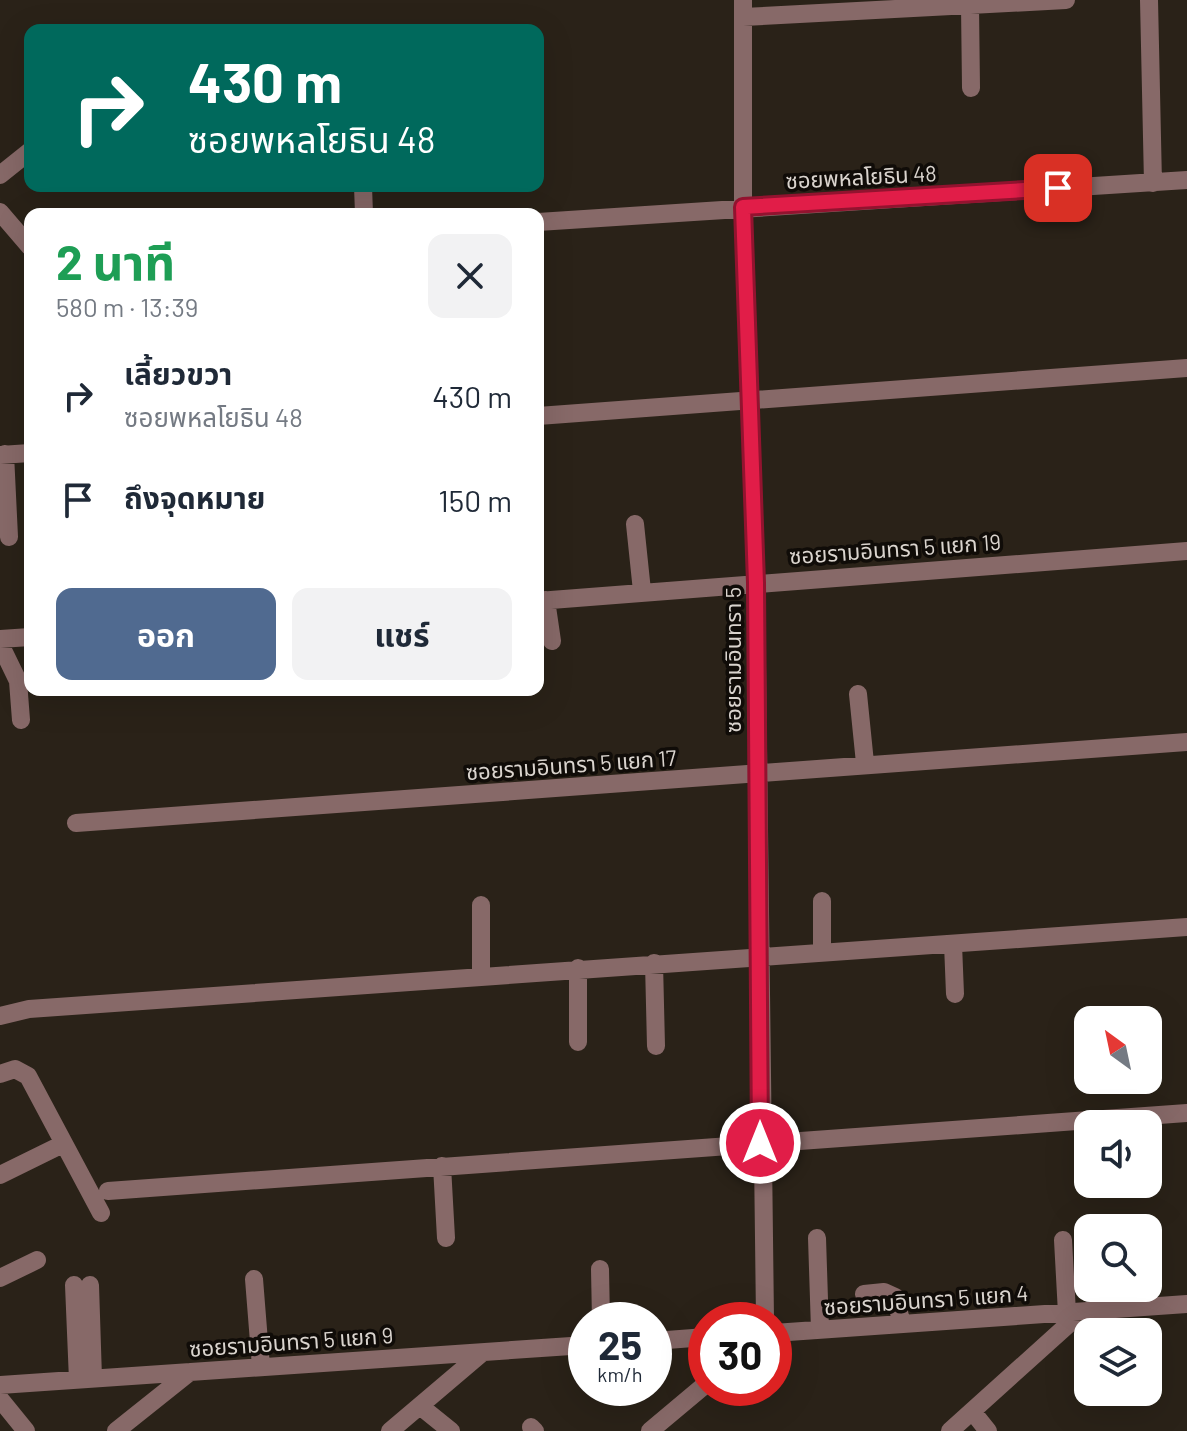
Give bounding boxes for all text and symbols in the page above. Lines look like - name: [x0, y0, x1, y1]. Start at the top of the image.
- text: 430 m: [188, 47, 342, 114]
- icon: right: [56, 56, 160, 160]
- text: ซอยพหลโยธิน 48: [188, 117, 436, 160]
- pin: [1024, 154, 1092, 222]
- street label: ซอยพหลโยธิน 48: [785, 159, 937, 193]
- icon: arrive: [1036, 166, 1080, 210]
- text: 2 นาที: [56, 232, 175, 290]
- button: close: [428, 234, 512, 318]
- text: 580 m · 13:39: [56, 291, 198, 322]
- text: เลี้ยวขวา: [124, 355, 232, 391]
- icon: right: [56, 374, 100, 418]
- text: 430 m: [432, 378, 512, 414]
- text: ซอยพหลโยธิน 48: [124, 401, 303, 432]
- icon: arrive: [56, 478, 100, 522]
- text: ถึงจุดหมาย: [124, 479, 265, 515]
- text: 150 m: [438, 482, 512, 518]
- street label: ซอยรามอินทรา 5 แยก 19: [788, 528, 1002, 568]
- street label: ซอยรามอินทรา 5: [719, 587, 745, 733]
- button: ออก: [56, 588, 276, 680]
- button: แชร์: [292, 588, 512, 680]
- street label: ซอยรามอินทรา 5 แยก 17: [465, 744, 677, 784]
- north arrow: [1074, 1006, 1162, 1094]
- map controls: [1074, 1006, 1162, 1406]
- position arrow: [718, 1101, 802, 1185]
- button: sound: [1074, 1110, 1162, 1198]
- button: search: [1074, 1214, 1162, 1302]
- street label: ซอยรามอินทรา 5 แยก 4: [823, 1279, 1029, 1319]
- speed limit sign: 30: [688, 1302, 792, 1406]
- button: layers: [1074, 1318, 1162, 1406]
- text: 25: [598, 1320, 642, 1368]
- street label: ซอยรามอินทรา 5 แยก 9: [188, 1321, 394, 1361]
- text: km/h: [597, 1362, 643, 1386]

